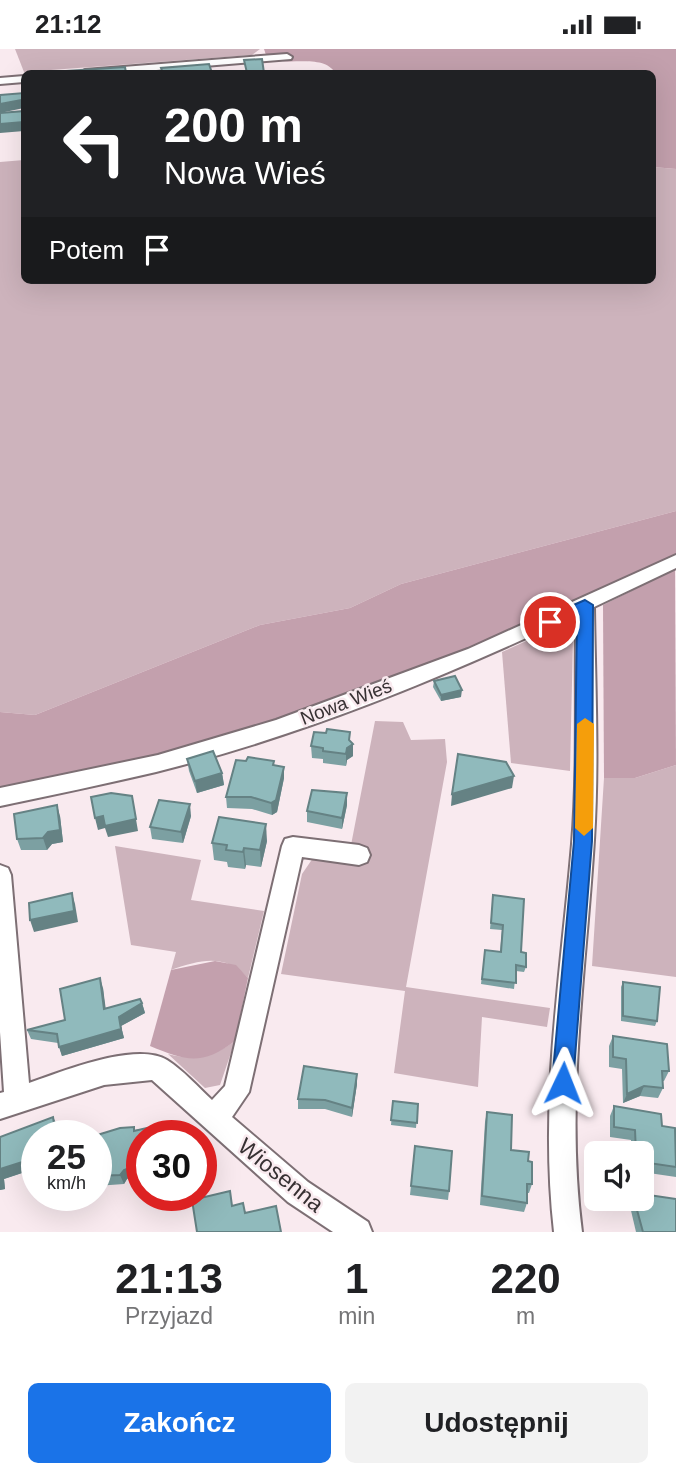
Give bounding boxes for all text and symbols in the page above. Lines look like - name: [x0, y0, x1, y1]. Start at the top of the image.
- text: 21:12: [35, 9, 102, 39]
- icon: left: [49, 98, 140, 189]
- text: 200 m: [164, 98, 303, 152]
- text: Nowa Wieś: [164, 155, 326, 191]
- icon: arrive: [138, 231, 176, 269]
- text: Potem: [49, 235, 124, 265]
- pin: [520, 592, 580, 652]
- icon: arrive: [531, 603, 569, 641]
- street label: Nowa Wieś: [297, 675, 395, 729]
- position arrow: [526, 1046, 600, 1120]
- speed limit sign: 30: [126, 1120, 217, 1211]
- street label: Wiosenna: [233, 1133, 329, 1217]
- text: 25: [47, 1137, 86, 1176]
- map controls: [584, 1141, 654, 1211]
- button: sound: [584, 1141, 654, 1211]
- text: km/h: [47, 1173, 86, 1193]
- text: 21:13: [115, 1255, 223, 1302]
- text: 1: [345, 1255, 368, 1302]
- text: 220: [491, 1255, 561, 1302]
- text: Przyjazd: [125, 1303, 213, 1329]
- text: min: [338, 1303, 375, 1329]
- text: m: [516, 1303, 535, 1329]
- button: Zakończ: [28, 1383, 331, 1463]
- button: Udostępnij: [345, 1383, 648, 1463]

